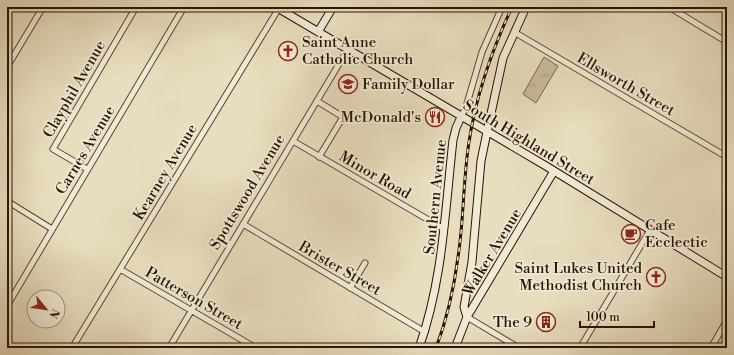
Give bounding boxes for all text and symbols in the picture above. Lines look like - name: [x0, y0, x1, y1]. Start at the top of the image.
- place label: Saint Anne Catholic Church: [302, 33, 413, 69]
- street label: Clayphil Avenue: [39, 37, 110, 141]
- church icon: Saint Anne Catholic Church: [277, 40, 299, 62]
- street label: Ellsworth Street: [573, 49, 679, 120]
- school or university icon: Family Dollar: [337, 73, 359, 95]
- place label: Family Dollar: [362, 75, 455, 94]
- street label: South Highland Street: [460, 96, 599, 190]
- street label: Carnes Avenue: [51, 102, 119, 198]
- restaurant icon: McDonald's: [424, 106, 446, 128]
- place label: McDonald's: [341, 108, 421, 127]
- street label: Kearney Avenue: [129, 121, 202, 224]
- street label: Spottswood Avenue: [206, 131, 289, 253]
- street label: Southern Avenue: [420, 138, 451, 256]
- street label: Minor Road: [335, 147, 415, 204]
- street label: Walker Avenue: [458, 205, 526, 300]
- place label: Cafe Ecclectic: [645, 216, 708, 252]
- cafe icon: Cafe Ecclectic: [620, 223, 642, 245]
- street label: Brister Street: [294, 237, 385, 300]
- place label: Saint Lukes United Methodist Church: [514, 259, 642, 295]
- street label: Patterson Street: [142, 263, 246, 334]
- church icon: Saint Lukes United Methodist Church: [645, 266, 667, 288]
- north arrow: [26, 289, 66, 329]
- scale bar: [580, 303, 654, 329]
- text: N: [45, 306, 62, 321]
- text: 100 m: [586, 310, 620, 325]
- building icon: The 9: [535, 311, 557, 333]
- place label: The 9: [493, 313, 532, 332]

